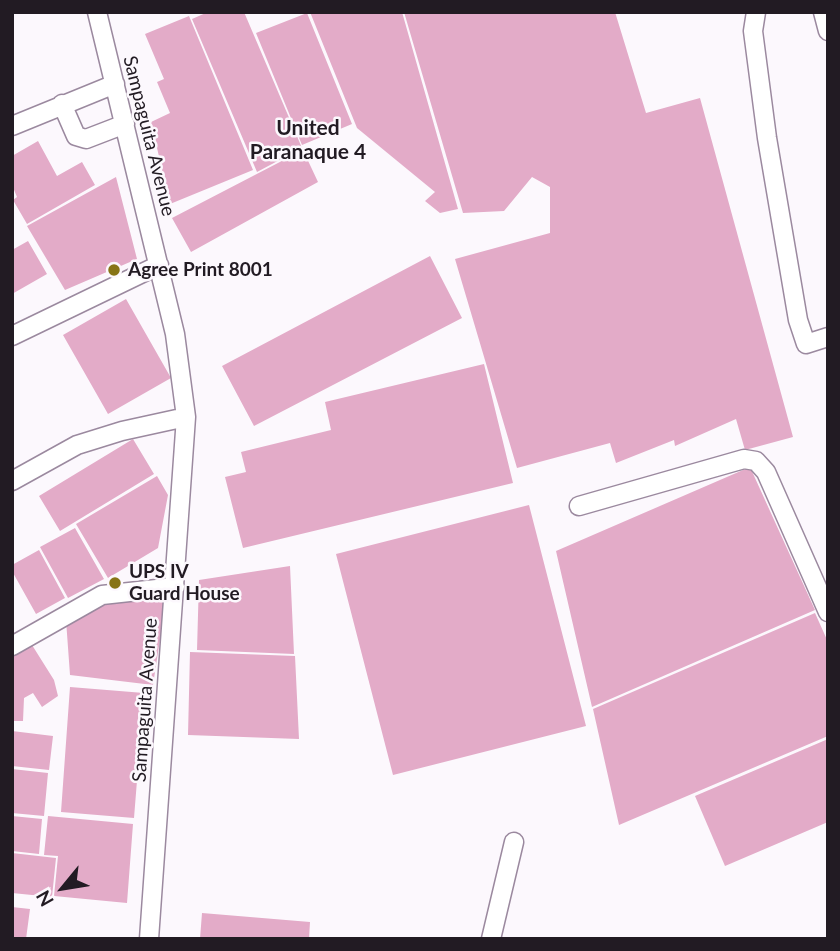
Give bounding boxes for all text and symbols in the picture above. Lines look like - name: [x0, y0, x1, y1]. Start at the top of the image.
- street label: Sampaguita Avenue: [118, 53, 180, 219]
- district label: United Paranaque 4: [250, 115, 366, 165]
- place label: Agree Print 8001: [128, 259, 273, 281]
- marker: Agree Print 8001: [106, 262, 122, 278]
- place label: UPS IV Guard House: [129, 561, 240, 605]
- marker: UPS IV Guard House: [107, 575, 123, 591]
- street label: Sampaguita Avenue: [128, 617, 162, 783]
- north arrow: [28, 853, 98, 923]
- text: N: [31, 887, 58, 911]

